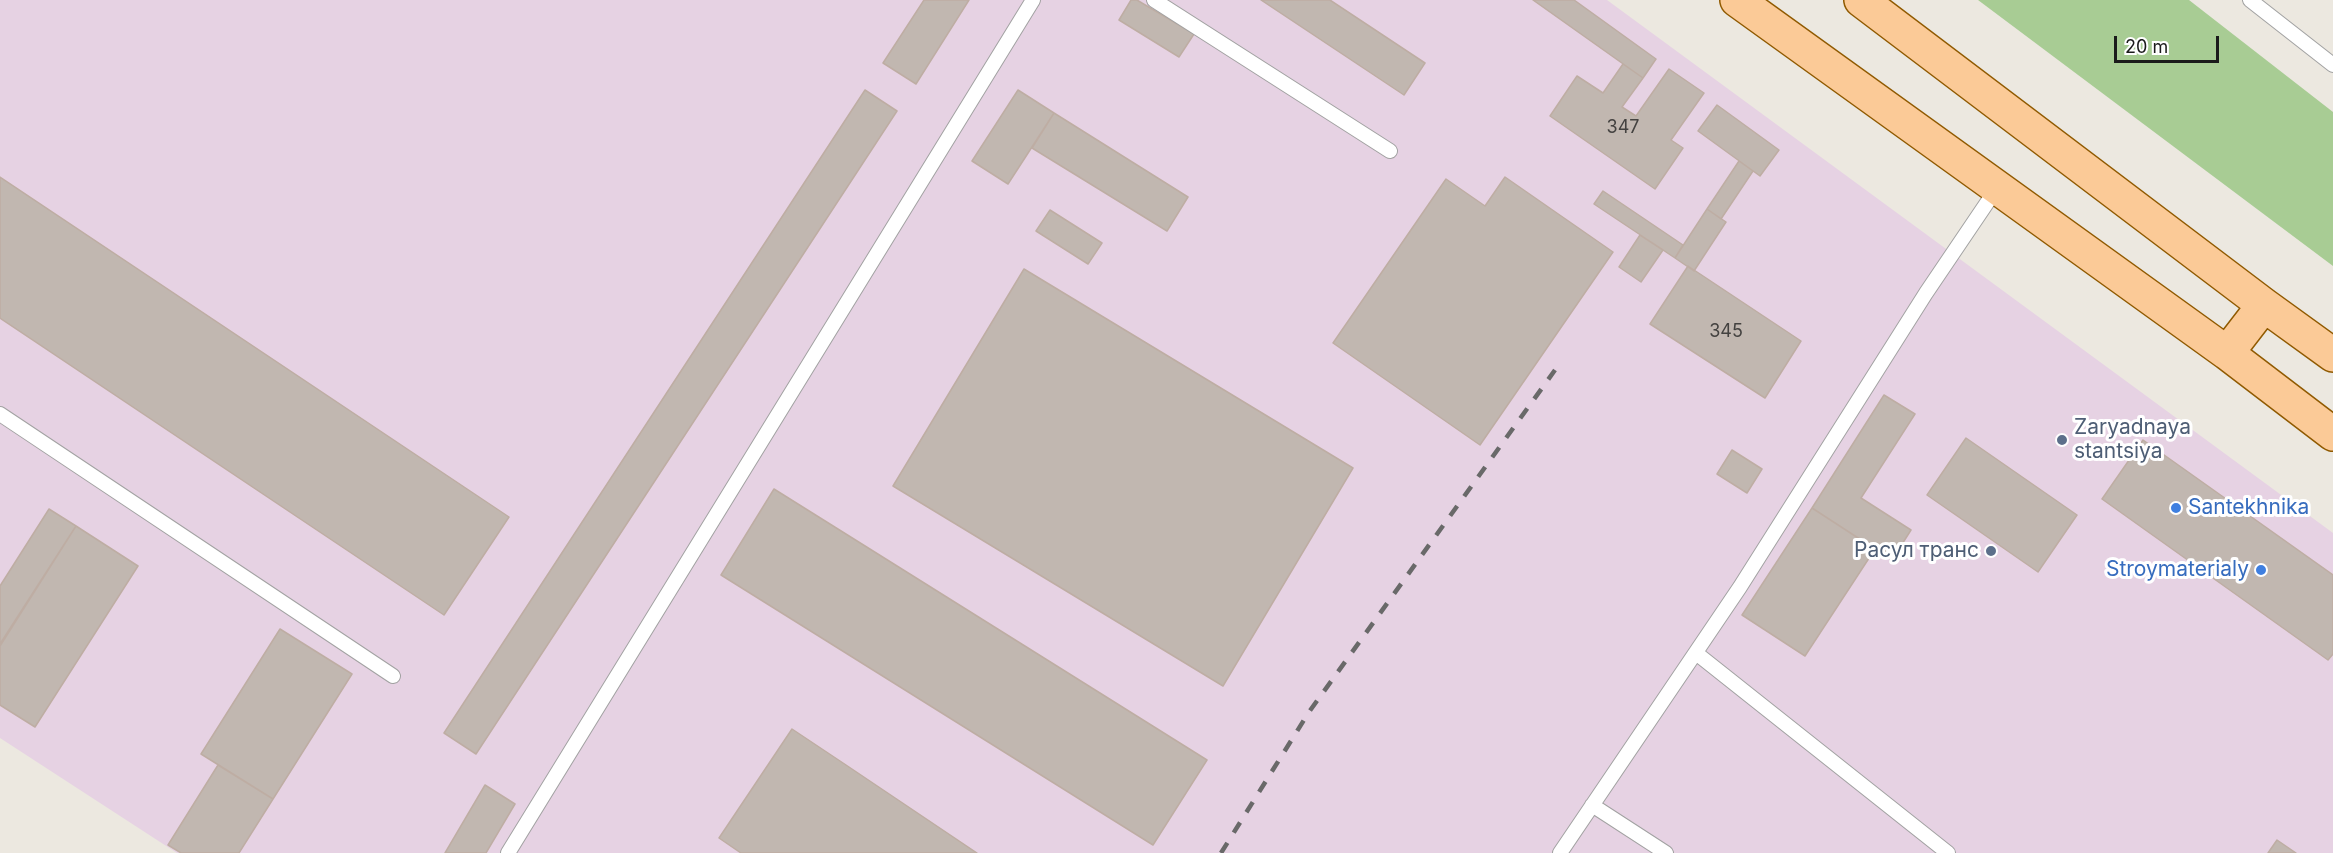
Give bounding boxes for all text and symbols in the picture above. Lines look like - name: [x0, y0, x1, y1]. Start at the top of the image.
- scale bar: [2117, 24, 2222, 62]
- text: 20 m: [2125, 36, 2168, 57]
- house number: 347: [1607, 117, 1639, 139]
- house number: 345: [1709, 321, 1743, 343]
- place label: Zaryadnaya stantsiya: [2074, 415, 2191, 465]
- marker: Zaryadnaya stantsiya: [2055, 433, 2069, 447]
- place label: Santekhnika: [2188, 495, 2309, 521]
- marker: Santekhnika: [2169, 501, 2183, 515]
- place label: Расул транс: [1854, 538, 1979, 564]
- marker: Расул транс: [1984, 544, 1998, 558]
- place label: Stroymaterialy: [2106, 557, 2249, 583]
- marker: Stroymaterialy: [2254, 563, 2268, 577]

